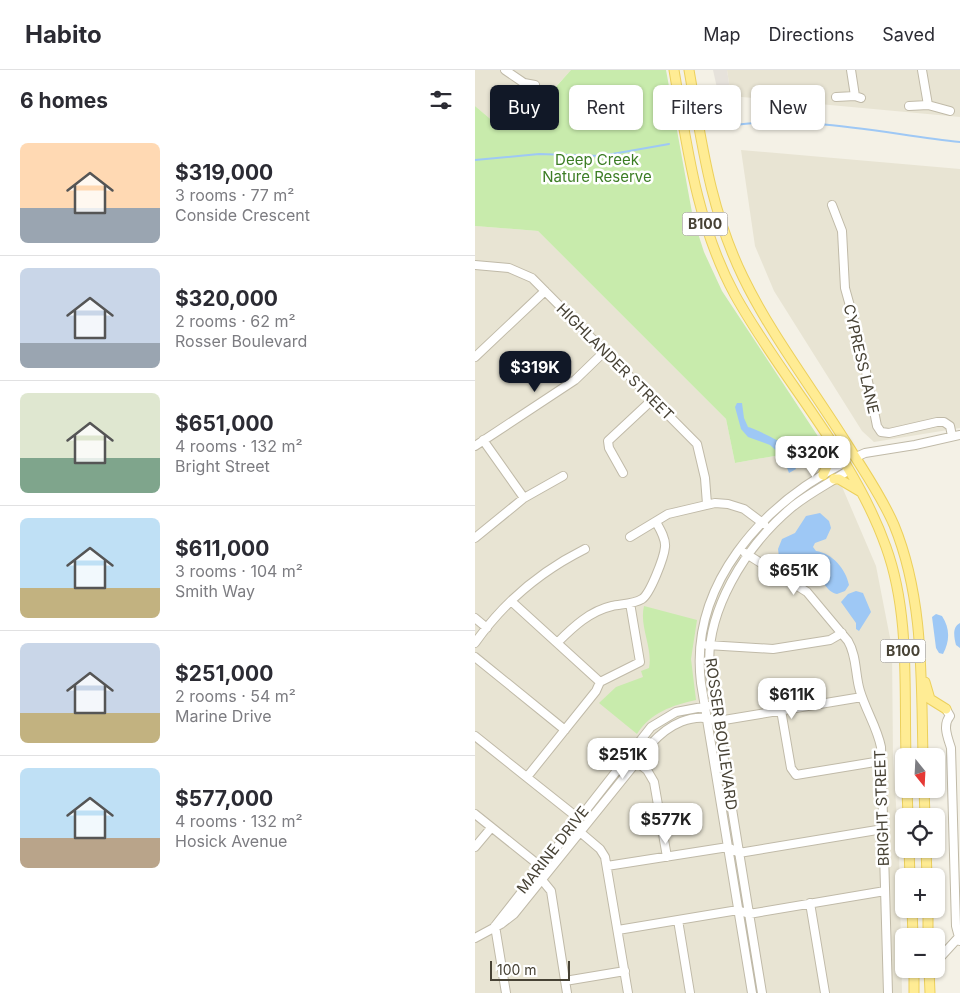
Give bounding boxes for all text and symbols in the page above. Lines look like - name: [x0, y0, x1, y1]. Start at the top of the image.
- text: Habito: [25, 20, 102, 49]
- text: Map: [703, 24, 741, 45]
- text: Directions: [769, 24, 854, 45]
- text: Saved: [882, 24, 935, 45]
- chip: Buy: [490, 85, 559, 130]
- chip: Rent: [569, 85, 643, 130]
- chip: Filters: [653, 85, 741, 130]
- chip: New: [751, 85, 825, 130]
- icon: filters: [427, 86, 455, 114]
- text: 6 homes: [20, 88, 108, 113]
- park label: Deep Creek Nature Reserve: [542, 150, 652, 186]
- text: $319,000: [175, 160, 273, 185]
- icon: home: [60, 163, 120, 223]
- text: 3 rooms · 77 m²: [175, 185, 294, 205]
- text: Conside Crescent: [175, 205, 310, 225]
- road number: B100: [683, 212, 727, 236]
- text: $320,000: [175, 286, 278, 311]
- icon: home: [60, 288, 120, 348]
- street label: HIGHLANDER STREET: [553, 299, 678, 424]
- street label: CYPRESS LANE: [840, 302, 883, 416]
- text: 2 rooms · 62 m²: [175, 311, 296, 331]
- text: Rosser Boulevard: [175, 331, 307, 351]
- pin: $319K: [500, 350, 570, 393]
- text: $319K: [510, 357, 560, 377]
- text: $651,000: [175, 411, 274, 436]
- icon: home: [60, 413, 120, 473]
- text: 4 rooms · 132 m²: [175, 436, 303, 456]
- pin: $320K: [778, 436, 848, 478]
- text: $320K: [786, 442, 840, 462]
- text: Bright Street: [175, 456, 270, 476]
- text: $611,000: [175, 536, 269, 561]
- icon: home: [60, 538, 120, 598]
- pin: $651K: [759, 554, 829, 596]
- text: $651K: [769, 560, 819, 580]
- text: 3 rooms · 104 m²: [175, 561, 303, 581]
- text: Smith Way: [175, 581, 255, 601]
- road number: B100: [881, 640, 925, 662]
- street label: ROSSER BOULEVARD: [701, 657, 742, 811]
- text: $251,000: [175, 661, 273, 686]
- icon: home: [60, 663, 120, 723]
- pin: $611K: [757, 678, 827, 720]
- text: $611K: [769, 684, 815, 704]
- text: 2 rooms · 54 m²: [175, 686, 296, 706]
- text: Marine Drive: [175, 706, 272, 726]
- pin: $251K: [588, 738, 658, 780]
- text: $251K: [598, 744, 648, 764]
- north arrow: [895, 748, 945, 798]
- map controls: [895, 748, 945, 978]
- street label: BRIGHT STREET: [870, 750, 893, 867]
- text: $577,000: [175, 786, 273, 811]
- icon: home: [60, 788, 120, 848]
- street label: MARINE DRIVE: [512, 802, 593, 897]
- pin: $577K: [631, 802, 701, 845]
- button: locate: [895, 808, 945, 858]
- text: $577K: [640, 809, 692, 829]
- text: 4 rooms · 132 m²: [175, 811, 303, 831]
- text: Hosick Avenue: [175, 831, 287, 851]
- button: +: [895, 868, 945, 918]
- button: −: [895, 928, 945, 978]
- scale bar: [490, 958, 570, 981]
- text: 100 m: [497, 961, 537, 978]

